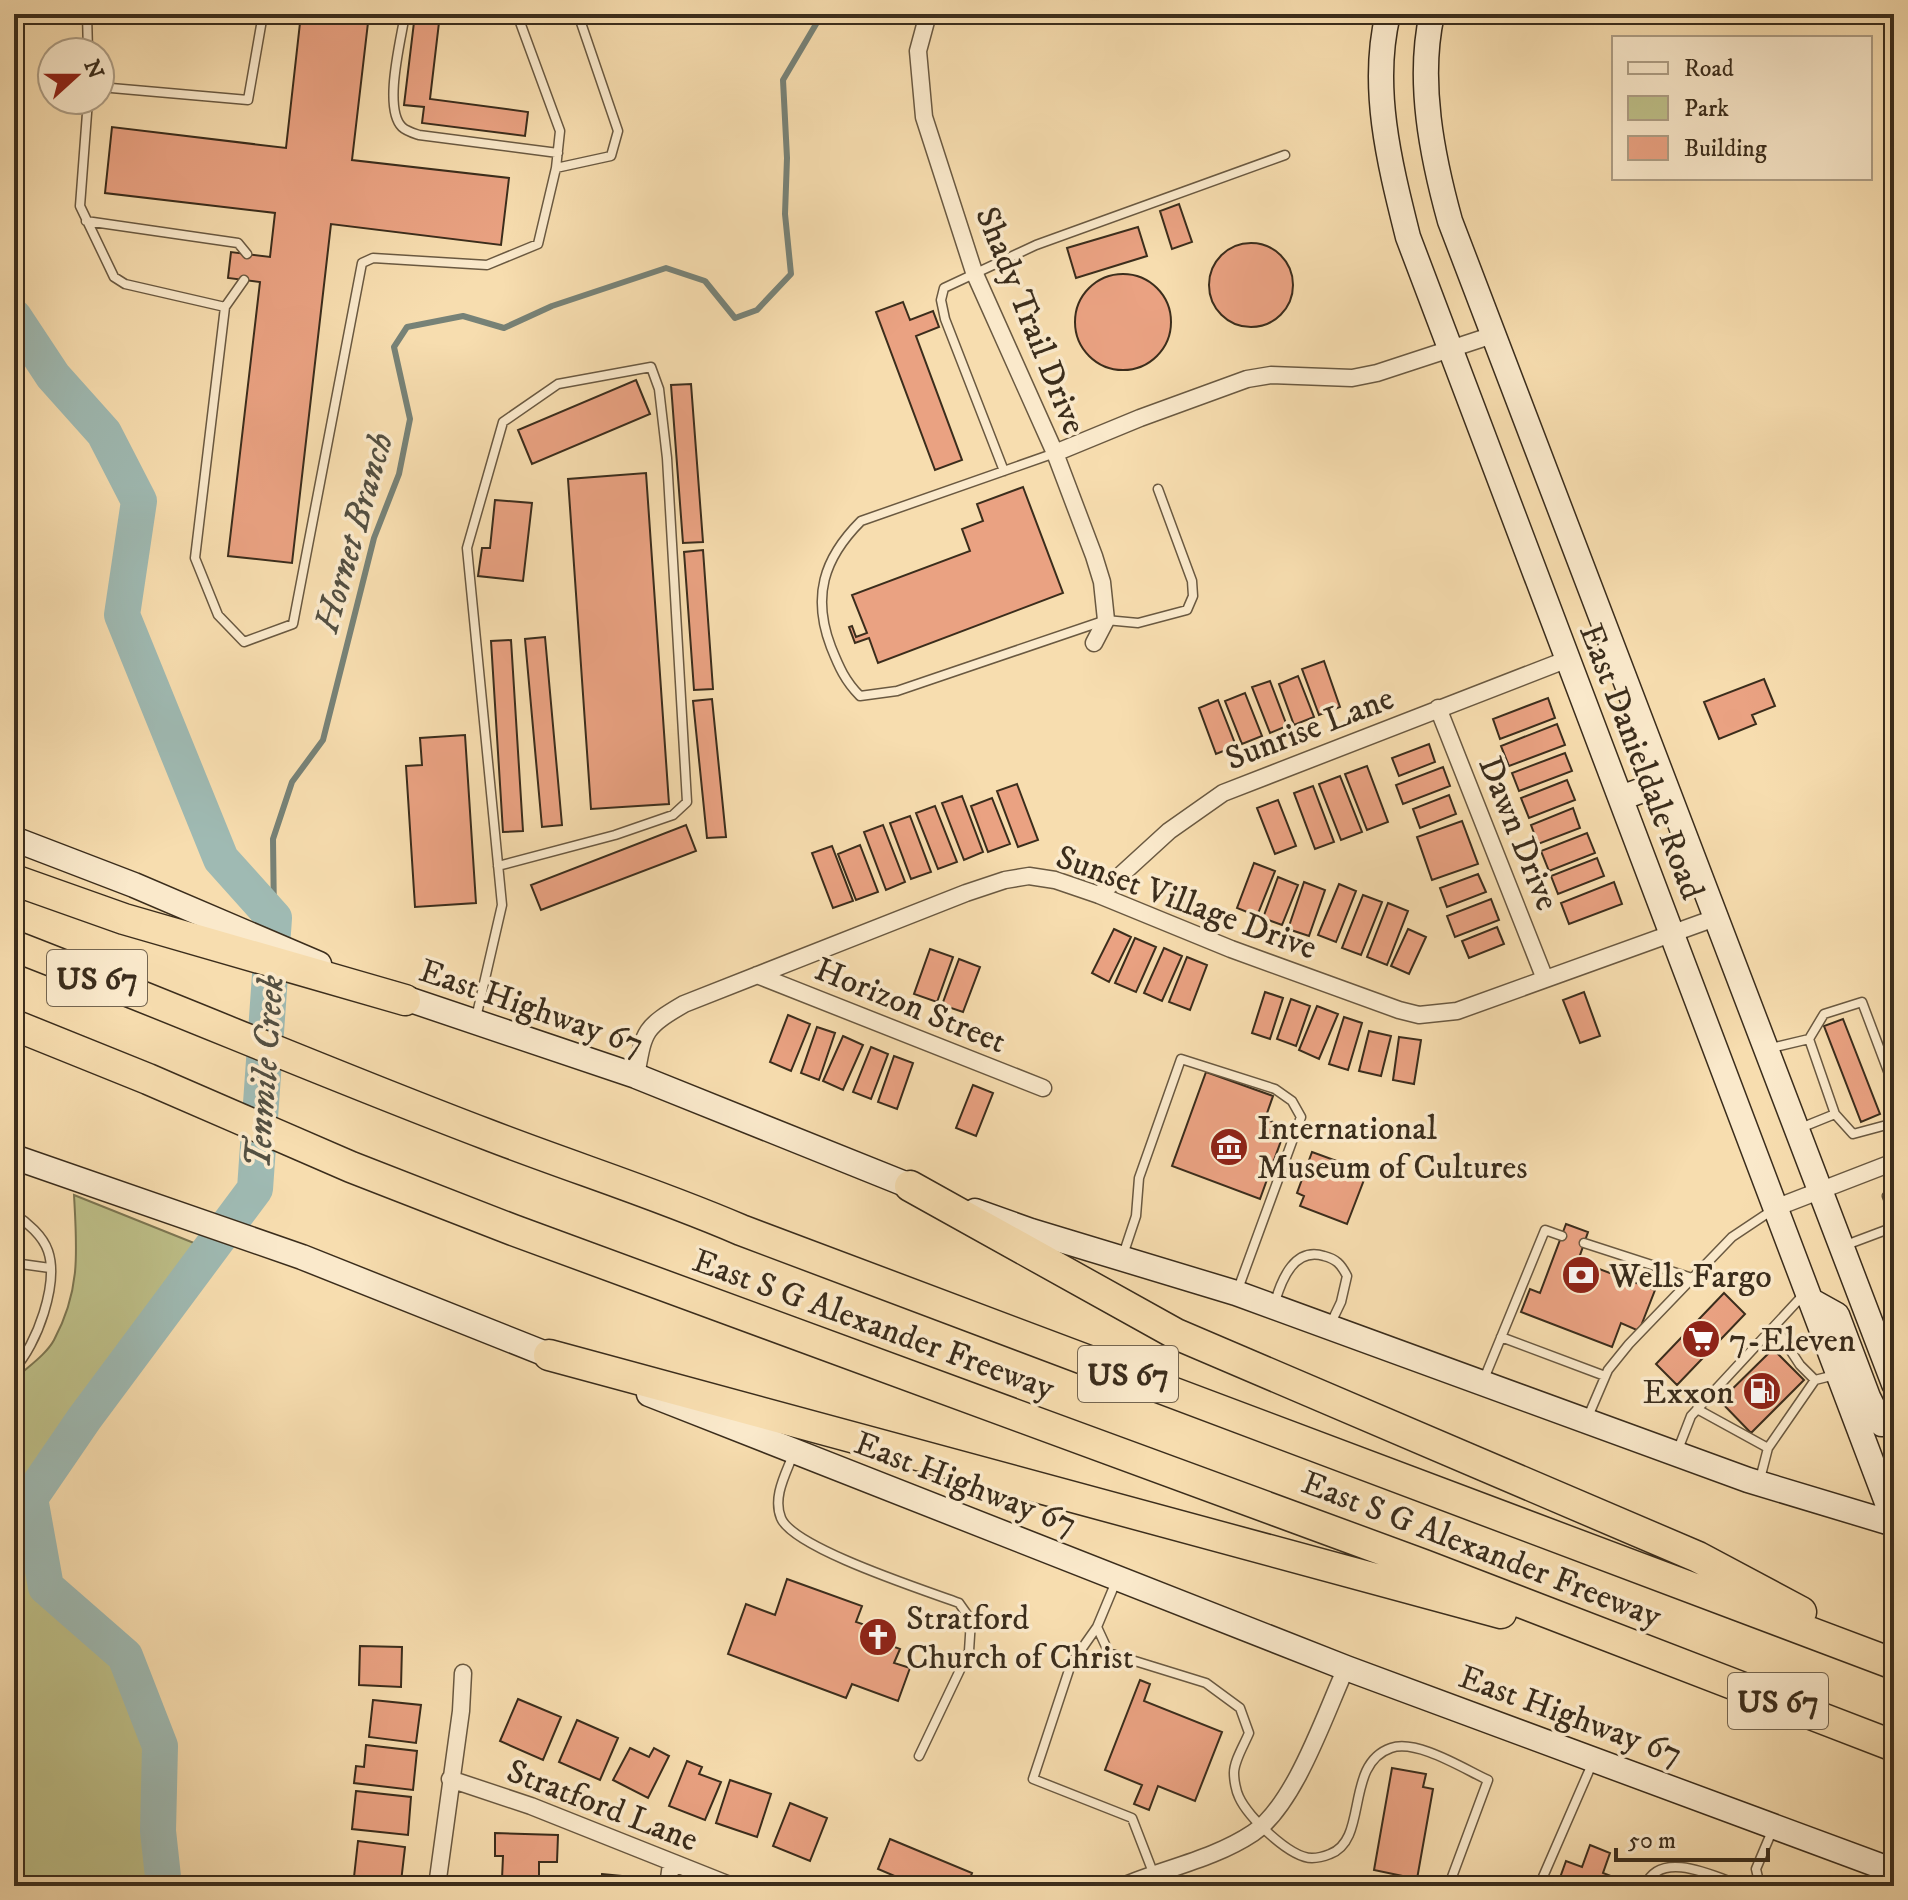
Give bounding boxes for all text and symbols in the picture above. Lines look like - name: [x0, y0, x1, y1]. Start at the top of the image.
- north arrow: [36, 36, 116, 116]
- legend: [1612, 36, 1872, 180]
- text: Road: [1684, 54, 1734, 84]
- text: N: [77, 56, 109, 83]
- text: Park: [1684, 94, 1729, 124]
- text: Building: [1684, 134, 1767, 164]
- street label: Shady Trail Drive: [965, 201, 1095, 441]
- water label: Hornet Branch: [304, 428, 404, 639]
- street label: East Danieldale Road: [1569, 618, 1713, 906]
- street label: Sunrise Lane: [1220, 678, 1400, 780]
- street label: Dawn Drive: [1468, 751, 1568, 917]
- street label: Sunset Village Drive: [1050, 836, 1322, 969]
- street label: Horizon Street: [808, 948, 1012, 1063]
- road number: US 67: [47, 950, 147, 1006]
- street label: East Highway 67: [414, 950, 649, 1066]
- water label: Tenmile Creek: [236, 974, 295, 1171]
- place label: International Museum of Cultures: [1257, 1108, 1528, 1189]
- museum icon: International Museum of Cultures: [1208, 1126, 1250, 1168]
- street label: East S G Alexander Freeway: [687, 1240, 1061, 1410]
- bank icon: Wells Fargo: [1560, 1254, 1602, 1296]
- place label: Wells Fargo: [1608, 1256, 1772, 1298]
- supermarket icon: 7-Eleven: [1680, 1318, 1722, 1360]
- place label: 7-Eleven: [1729, 1320, 1856, 1362]
- road number: US 67: [1078, 1346, 1178, 1402]
- fuel station icon: Exxon: [1741, 1370, 1783, 1412]
- place label: Exxon: [1642, 1372, 1734, 1414]
- street label: East Highway 67: [848, 1422, 1082, 1545]
- street label: East S G Alexander Freeway: [1295, 1462, 1668, 1638]
- place label: Stratford Church of Christ: [906, 1598, 1134, 1679]
- church icon: Stratford Church of Christ: [857, 1616, 899, 1658]
- street label: East Highway 67: [1453, 1656, 1688, 1776]
- road number: US 67: [1728, 1673, 1828, 1729]
- street label: Stratford Lane: [501, 1750, 704, 1862]
- scale bar: [1616, 1812, 1768, 1862]
- text: 50 m: [1628, 1826, 1676, 1856]

